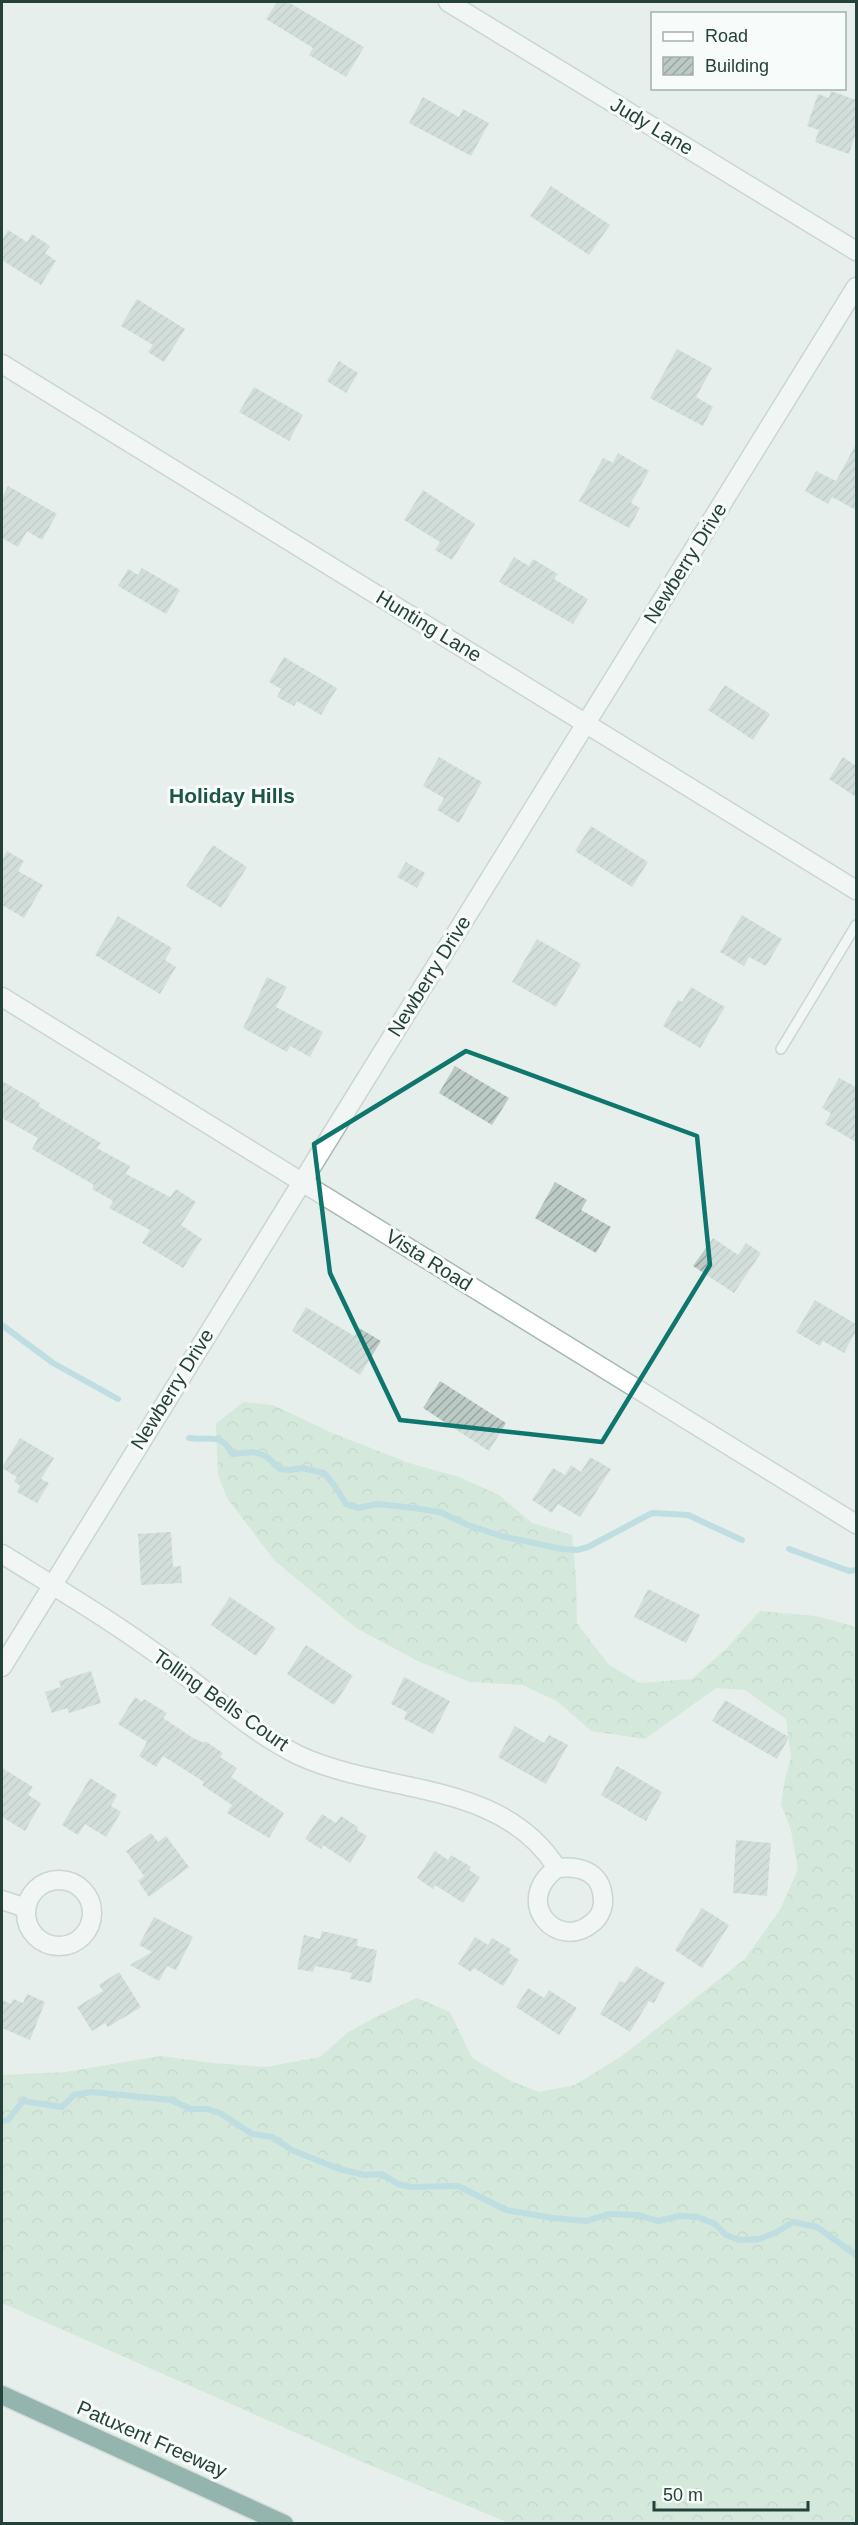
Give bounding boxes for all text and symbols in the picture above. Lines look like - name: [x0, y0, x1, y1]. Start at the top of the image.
- legend: [651, 12, 846, 90]
- text: Road: [705, 26, 748, 46]
- text: Building: [705, 56, 769, 76]
- street label: Judy Lane: [607, 93, 697, 159]
- street label: Newberry Drive: [639, 499, 731, 627]
- street label: Hunting Lane: [372, 586, 486, 666]
- district label: Holiday Hills: [169, 784, 295, 807]
- street label: Newberry Drive: [383, 912, 475, 1040]
- street label: Vista Road: [382, 1225, 476, 1295]
- street label: Newberry Drive: [126, 1325, 218, 1453]
- street label: Tolling Bells Court: [149, 1645, 293, 1755]
- street label: Patuxent Freeway: [74, 2396, 230, 2482]
- scale bar: [654, 2474, 808, 2512]
- text: 50 m: [663, 2485, 703, 2505]

